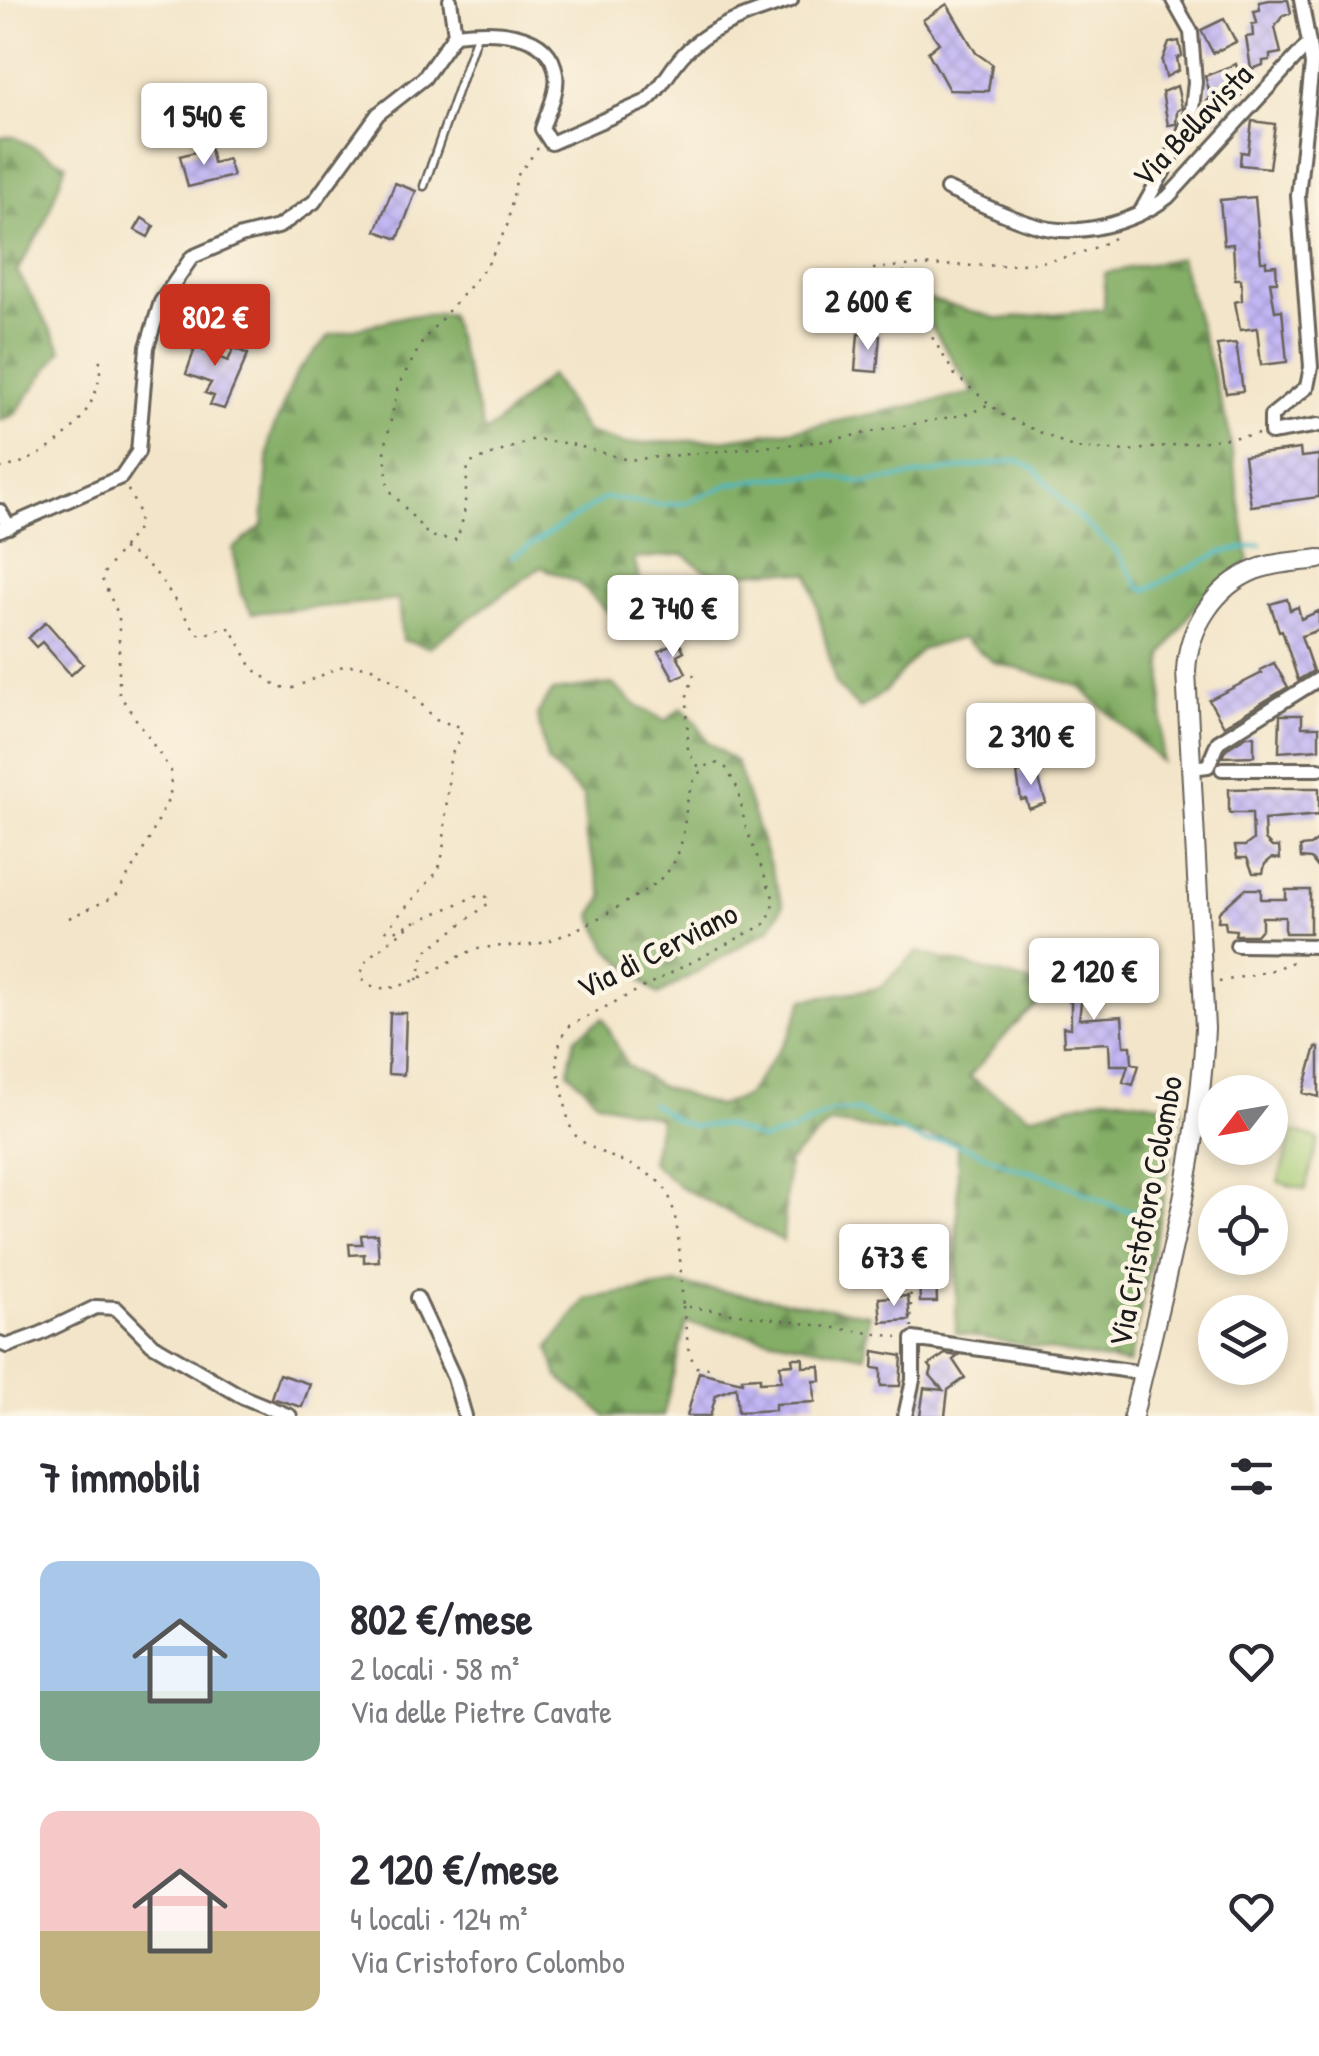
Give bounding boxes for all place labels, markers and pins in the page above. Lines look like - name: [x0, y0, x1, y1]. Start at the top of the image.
- pin: 1 540 €: [112, 83, 296, 168]
- pin: 2 600 €: [776, 268, 960, 353]
- pin: 802 €: [145, 284, 285, 369]
- pin: 2 740 €: [581, 575, 765, 660]
- pin: 2 310 €: [939, 703, 1123, 788]
- pin: 2 120 €: [1002, 938, 1186, 1023]
- pin: 673 €: [824, 1224, 964, 1309]

